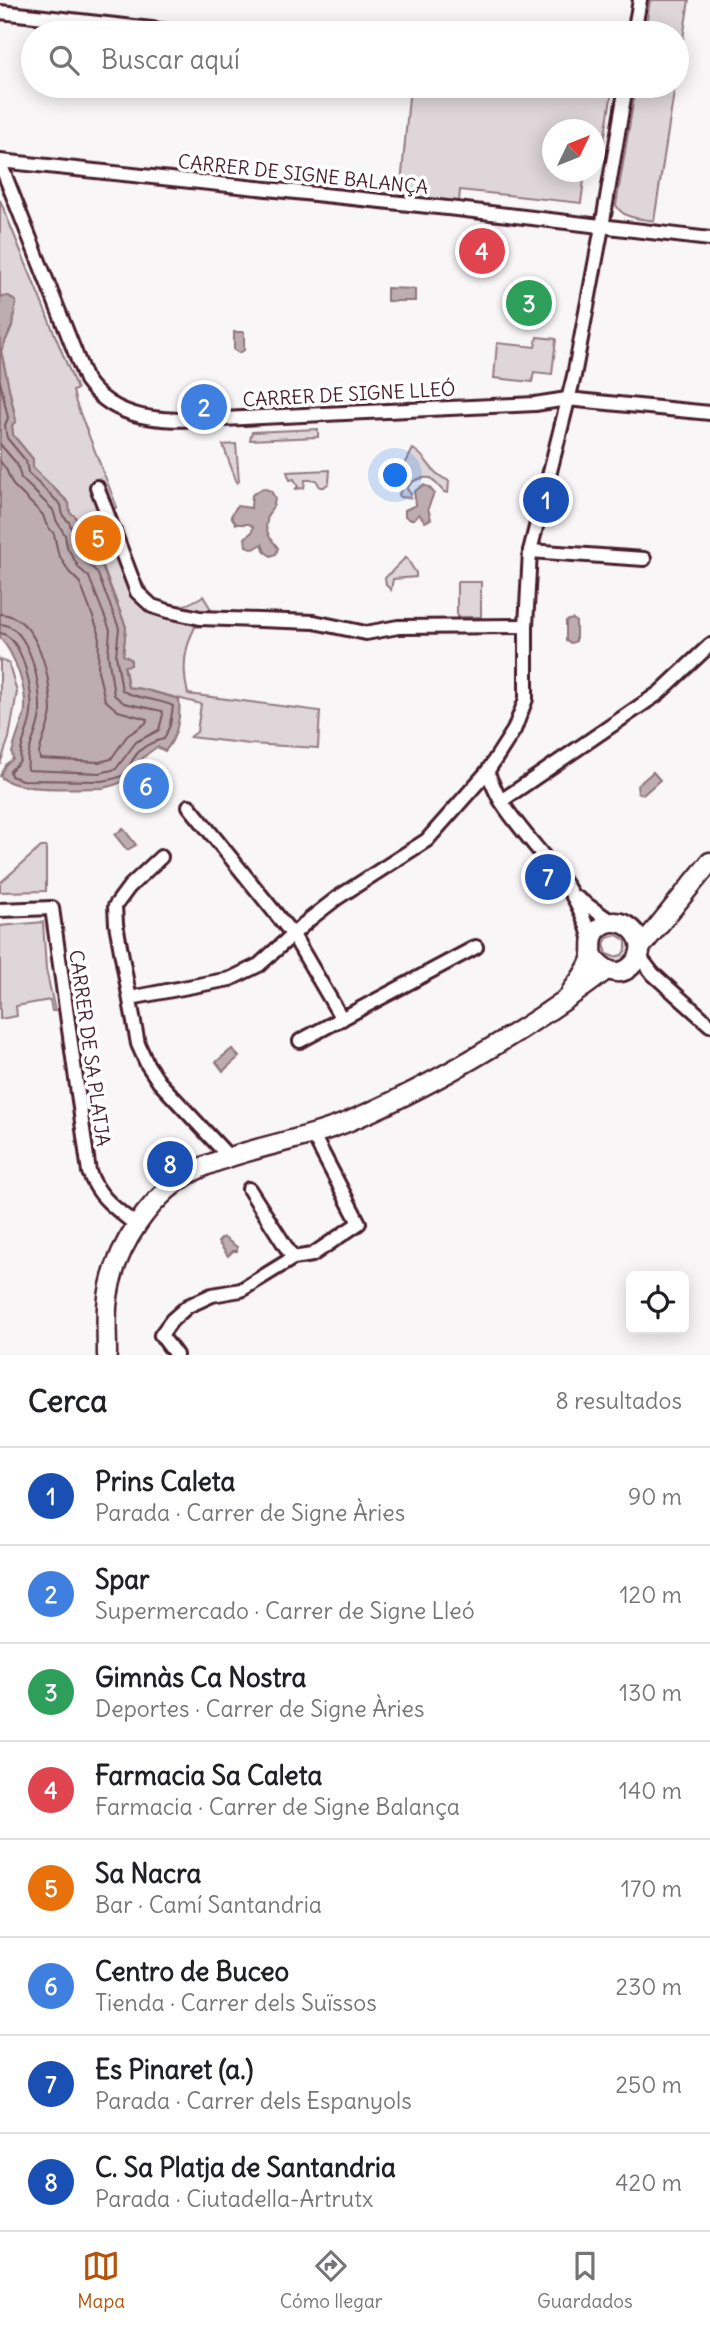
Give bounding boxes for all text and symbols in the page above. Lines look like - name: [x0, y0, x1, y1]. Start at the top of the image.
- search box: [21, 21, 689, 98]
- icon: search: [45, 41, 83, 79]
- text: Buscar aquí: [101, 43, 240, 76]
- north arrow: [542, 119, 605, 182]
- street label: CARRER DE SIGNE BALANÇA: [177, 149, 429, 199]
- pin: 4: [459, 225, 505, 277]
- pin: 3: [506, 277, 552, 329]
- street label: CARRER DE SIGNE LLEÓ: [242, 376, 456, 412]
- pin: 2: [181, 381, 227, 433]
- your location: [378, 458, 412, 492]
- pin: 1: [523, 474, 569, 526]
- pin: 5: [75, 512, 121, 564]
- pin: 6: [123, 760, 169, 812]
- pin: 7: [525, 851, 571, 903]
- street label: CARRER DE SA PLATJA: [64, 948, 116, 1148]
- pin: 8: [147, 1138, 193, 1190]
- map controls: [626, 1271, 689, 1334]
- button: locate: [626, 1271, 689, 1334]
- text: Cerca: [28, 1382, 107, 1420]
- text: 8 resultados: [555, 1386, 682, 1415]
- text: Prins Caleta: [95, 1465, 235, 1498]
- text: 1: [46, 1482, 56, 1511]
- text: 90 m: [628, 1482, 682, 1511]
- text: Parada · Carrer de Signe Àries: [95, 1498, 405, 1527]
- text: Spar: [95, 1563, 150, 1596]
- text: 2: [45, 1580, 57, 1609]
- text: 120 m: [619, 1580, 682, 1609]
- text: Supermercado · Carrer de Signe Lleó: [95, 1596, 475, 1625]
- text: Gimnàs Ca Nostra: [95, 1661, 306, 1694]
- text: 3: [44, 1678, 58, 1707]
- text: 130 m: [619, 1678, 682, 1707]
- text: Deportes · Carrer de Signe Àries: [95, 1694, 424, 1723]
- text: Farmacia Sa Caleta: [95, 1759, 322, 1792]
- text: 4: [44, 1776, 58, 1805]
- text: 140 m: [619, 1776, 682, 1805]
- text: Farmacia · Carrer de Signe Balança: [95, 1792, 460, 1821]
- text: Sa Nacra: [95, 1857, 201, 1890]
- text: 5: [44, 1874, 58, 1903]
- text: 170 m: [621, 1874, 682, 1903]
- text: Bar · Camí Santandria: [95, 1890, 322, 1919]
- text: Centro de Buceo: [95, 1955, 289, 1988]
- text: 6: [44, 1972, 58, 2001]
- text: 230 m: [616, 1972, 682, 2001]
- text: Tienda · Carrer dels Suïssos: [95, 1988, 377, 2017]
- text: Es Pinaret (a.): [95, 2053, 253, 2086]
- text: 7: [45, 2070, 57, 2099]
- text: 250 m: [615, 2070, 682, 2099]
- text: Parada · Carrer dels Espanyols: [95, 2086, 412, 2115]
- text: C. Sa Platja de Santandria: [95, 2151, 396, 2184]
- text: 8: [44, 2168, 58, 2197]
- text: 420 m: [615, 2168, 682, 2197]
- text: Parada · Ciutadella-Artrutx: [95, 2184, 373, 2213]
- tab: Mapa: [77, 2247, 125, 2313]
- tab: Cómo llegar: [280, 2247, 383, 2313]
- tab: Guardados: [537, 2247, 633, 2313]

